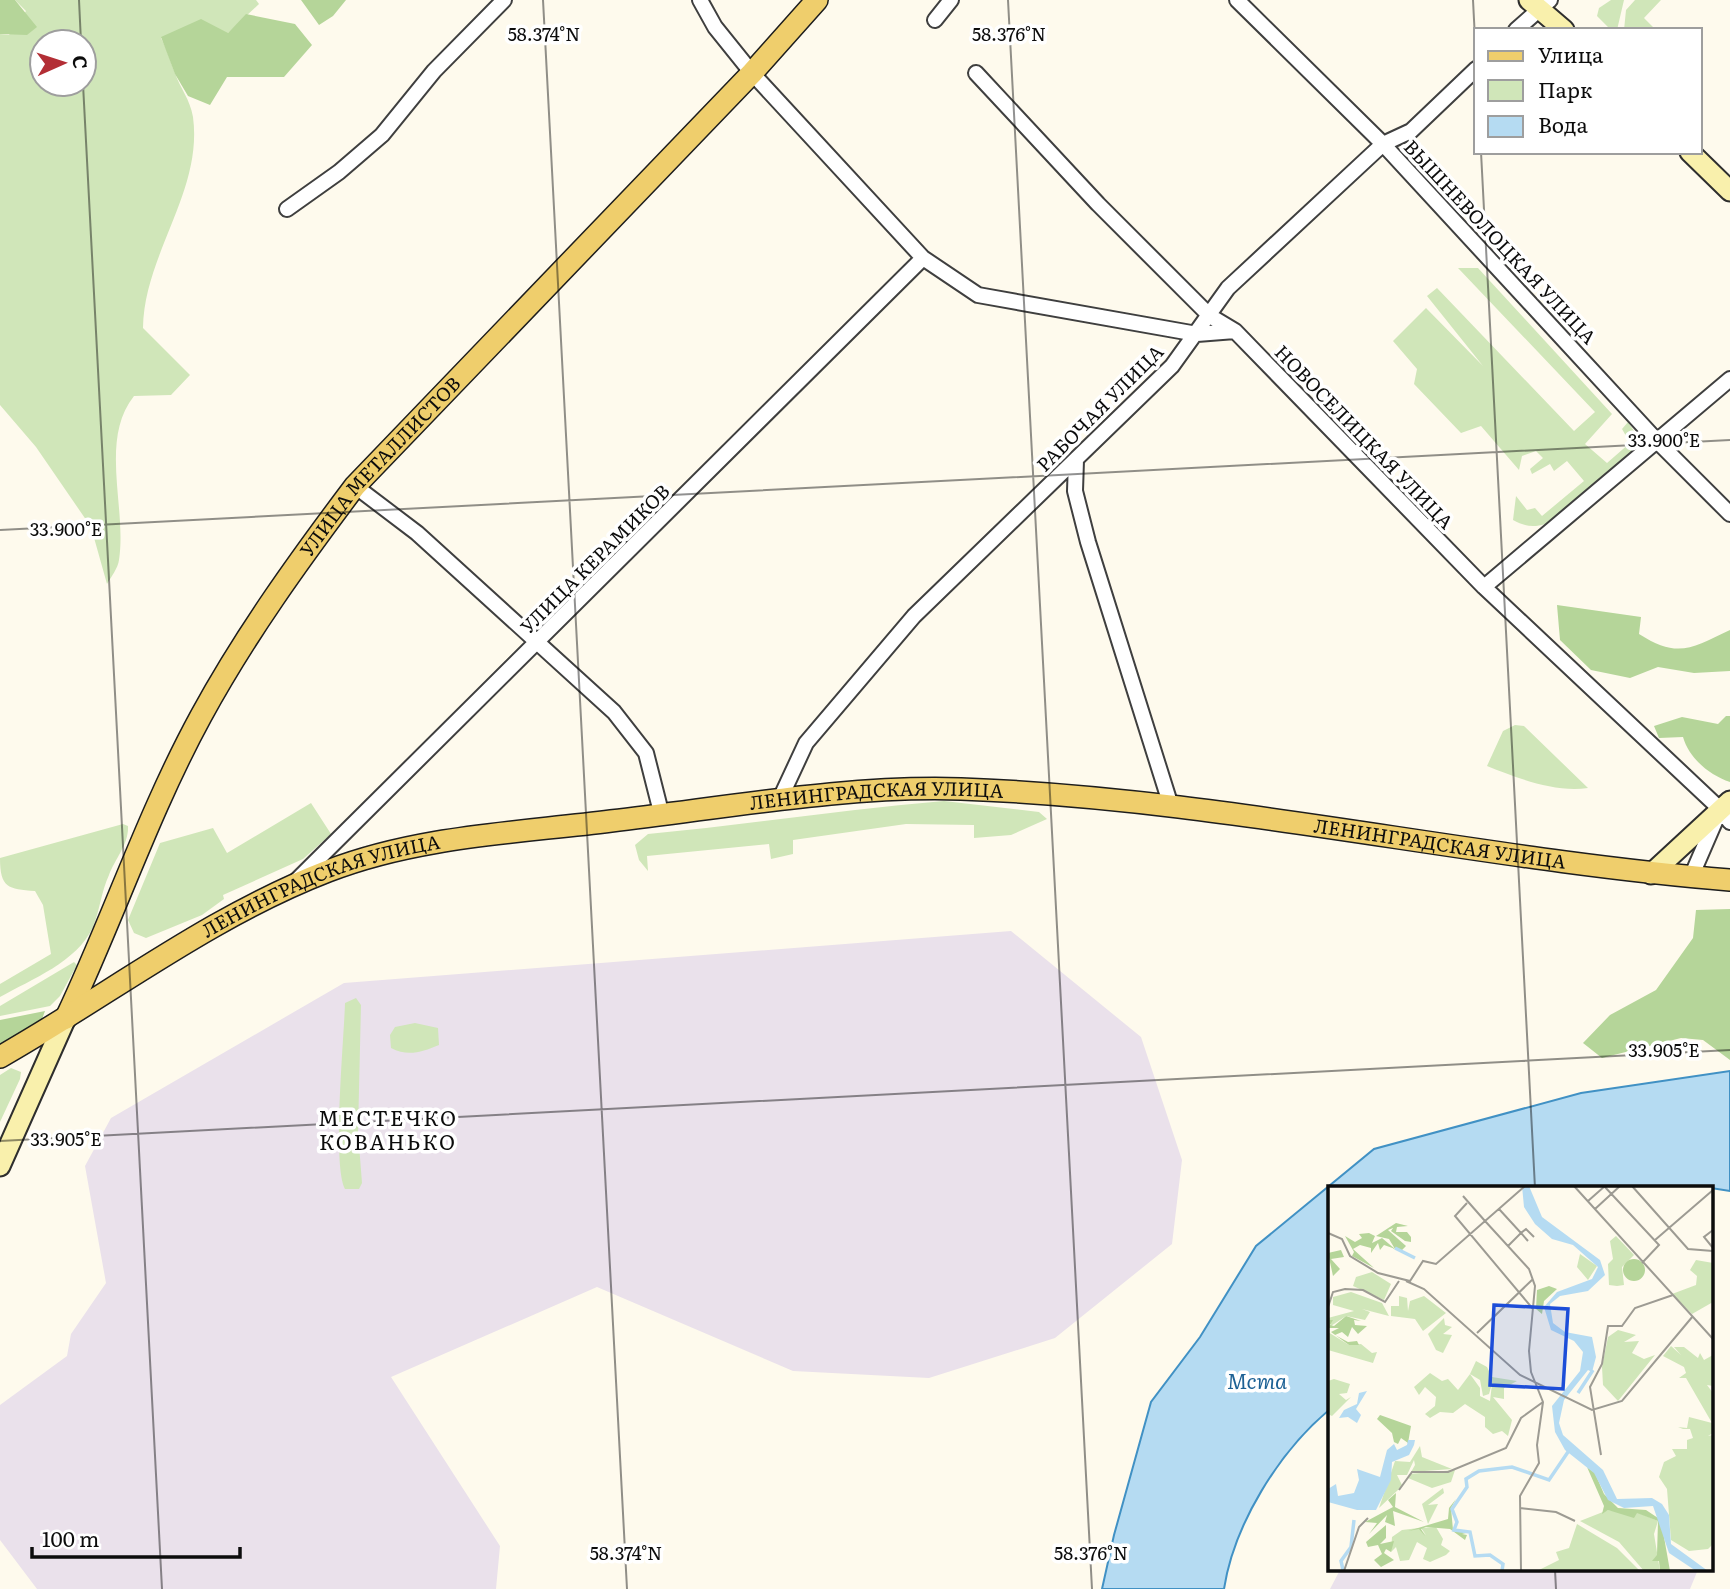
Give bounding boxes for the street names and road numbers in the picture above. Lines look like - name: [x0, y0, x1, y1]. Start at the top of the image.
- street label: ВЫШНЕВОЛОЦКАЯ УЛИЦА: [1398, 133, 1603, 350]
- street label: РАБОЧАЯ УЛИЦА: [1029, 337, 1169, 477]
- street label: НОВОСЕЛИЦКАЯ УЛИЦА: [1269, 338, 1460, 535]
- street label: УЛИЦА МЕТАЛЛИСТОВ: [292, 369, 466, 562]
- street label: УЛИЦА КЕРАМИКОВ: [513, 477, 675, 639]
- street label: ЛЕНИНГРАДСКАЯ УЛИЦА: [748, 774, 1004, 816]
- street label: ЛЕНИНГРАДСКАЯ УЛИЦА: [1312, 810, 1568, 875]
- street label: ЛЕНИНГРАДСКАЯ УЛИЦА: [196, 827, 442, 943]

